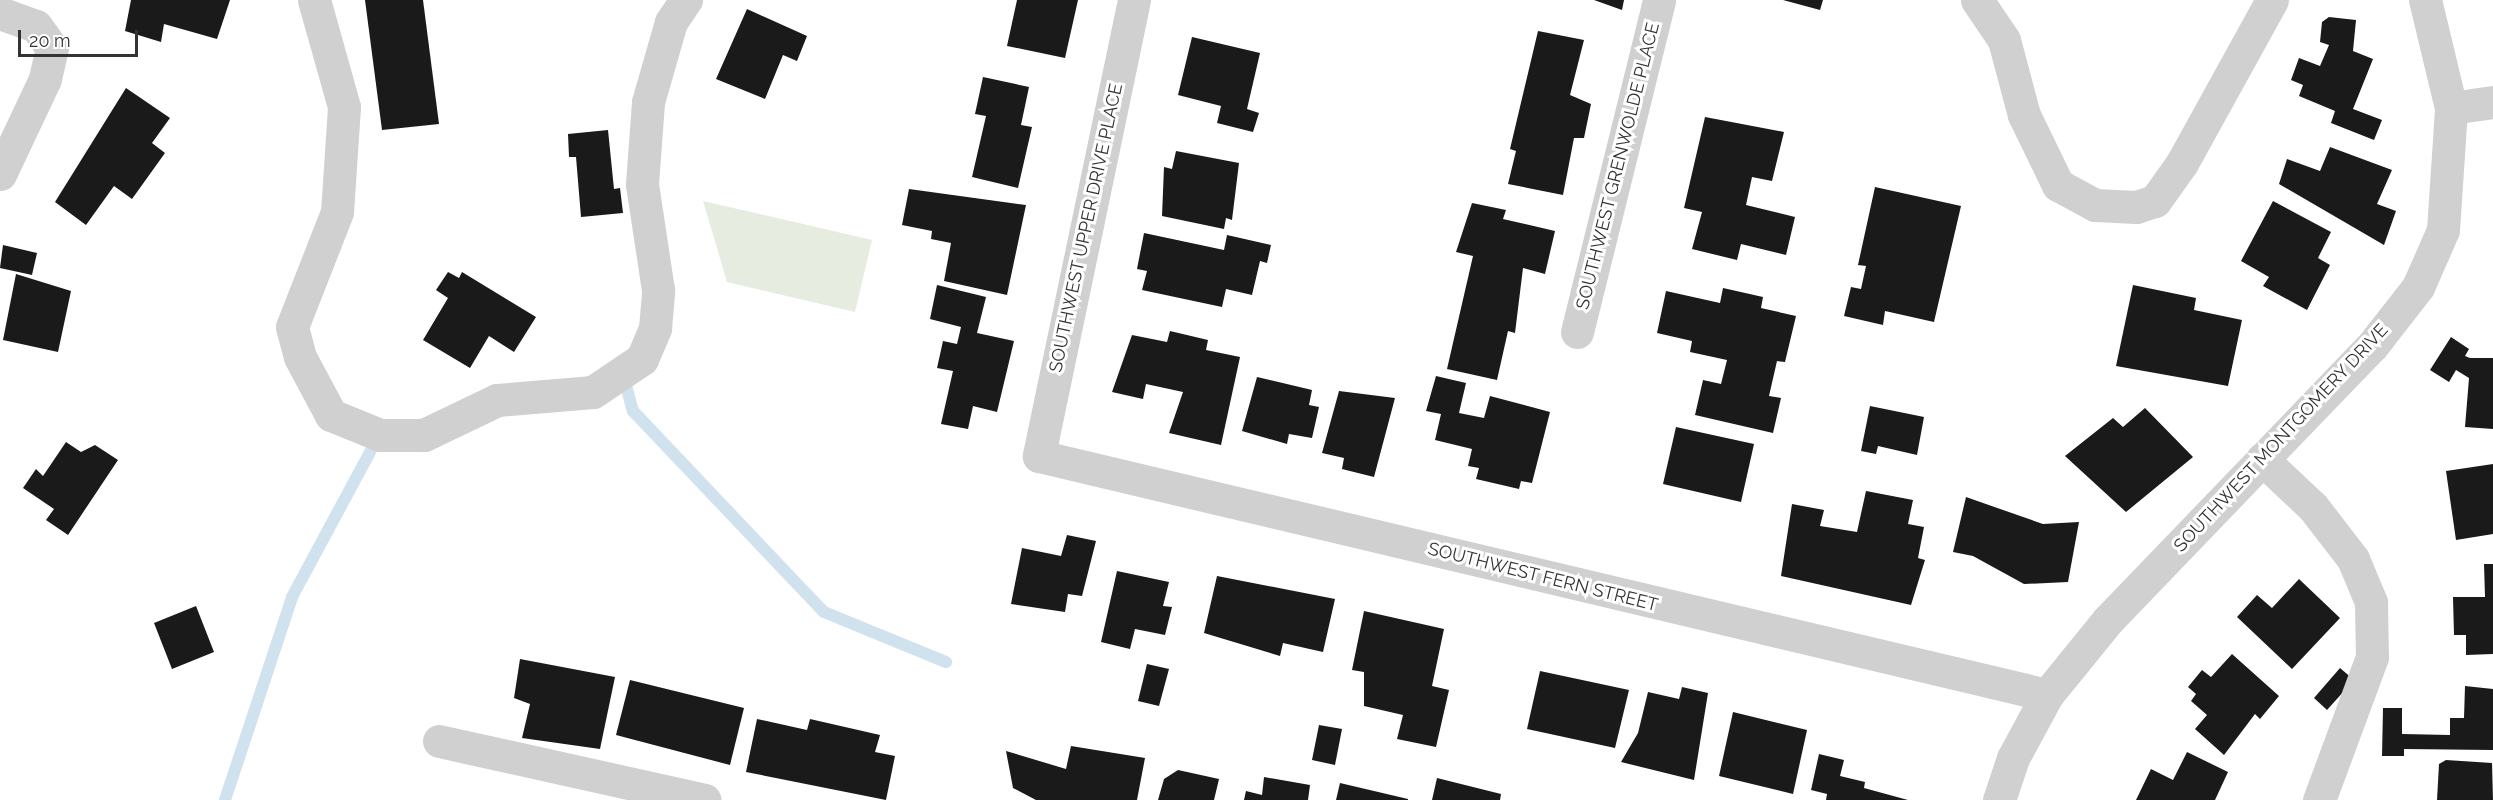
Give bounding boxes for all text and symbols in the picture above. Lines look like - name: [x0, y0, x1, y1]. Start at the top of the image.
- scale bar: [21, 18, 141, 56]
- street label: SOUTHWEST GRENWOLDE PLACE: [1572, 20, 1664, 312]
- text: 20 m: [29, 30, 71, 51]
- street label: SOUTHWEST UPPER DRIVE PLACE: [1045, 81, 1127, 375]
- street label: SOUTHWEST MONTGOMERY DRIVE: [2169, 319, 2393, 557]
- street label: SOUTHWEST FERN STREET: [1425, 538, 1661, 616]

